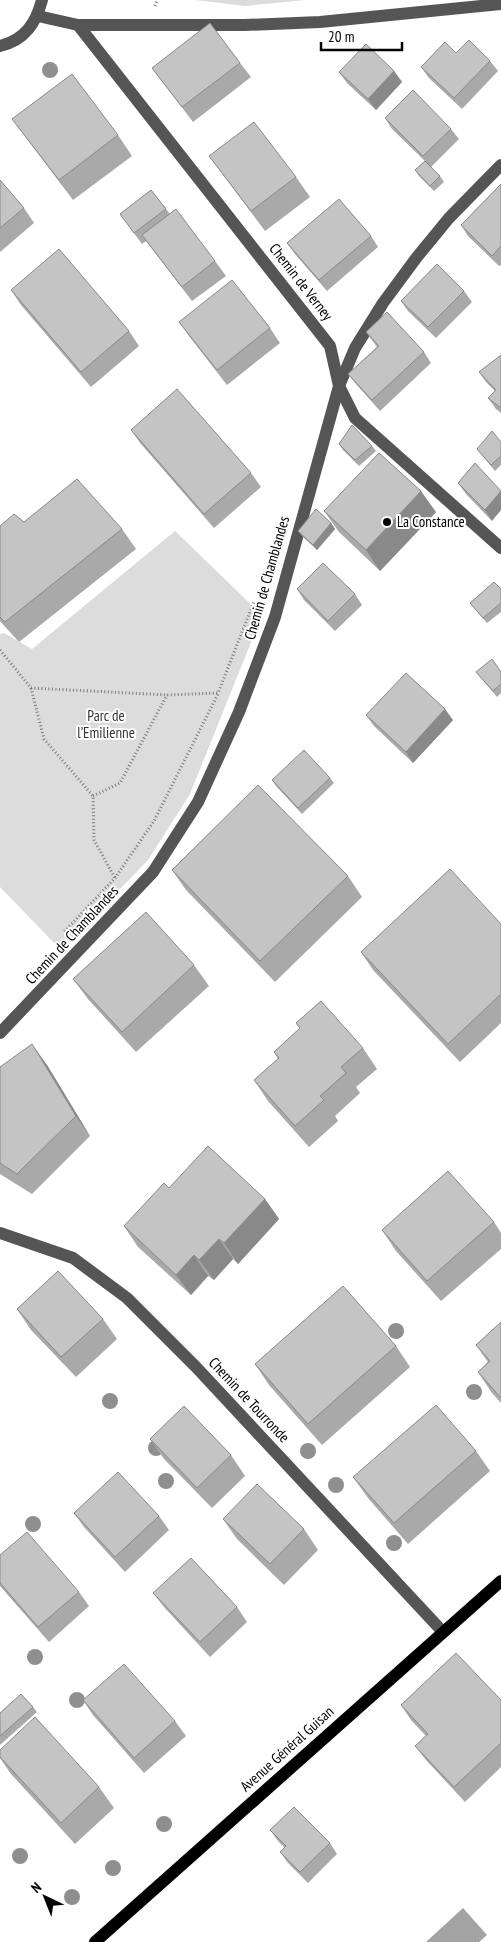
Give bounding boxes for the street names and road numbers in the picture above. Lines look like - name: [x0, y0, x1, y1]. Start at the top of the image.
- street label: Chemin de Verney: [265, 239, 338, 324]
- street label: Chemin de Chamblandes: [240, 514, 293, 642]
- street label: Chemin de Chamblandes: [21, 881, 122, 988]
- street label: Chemin de Tourronde: [205, 1353, 294, 1446]
- street label: Avenue Général Guisan: [236, 1702, 337, 1796]

